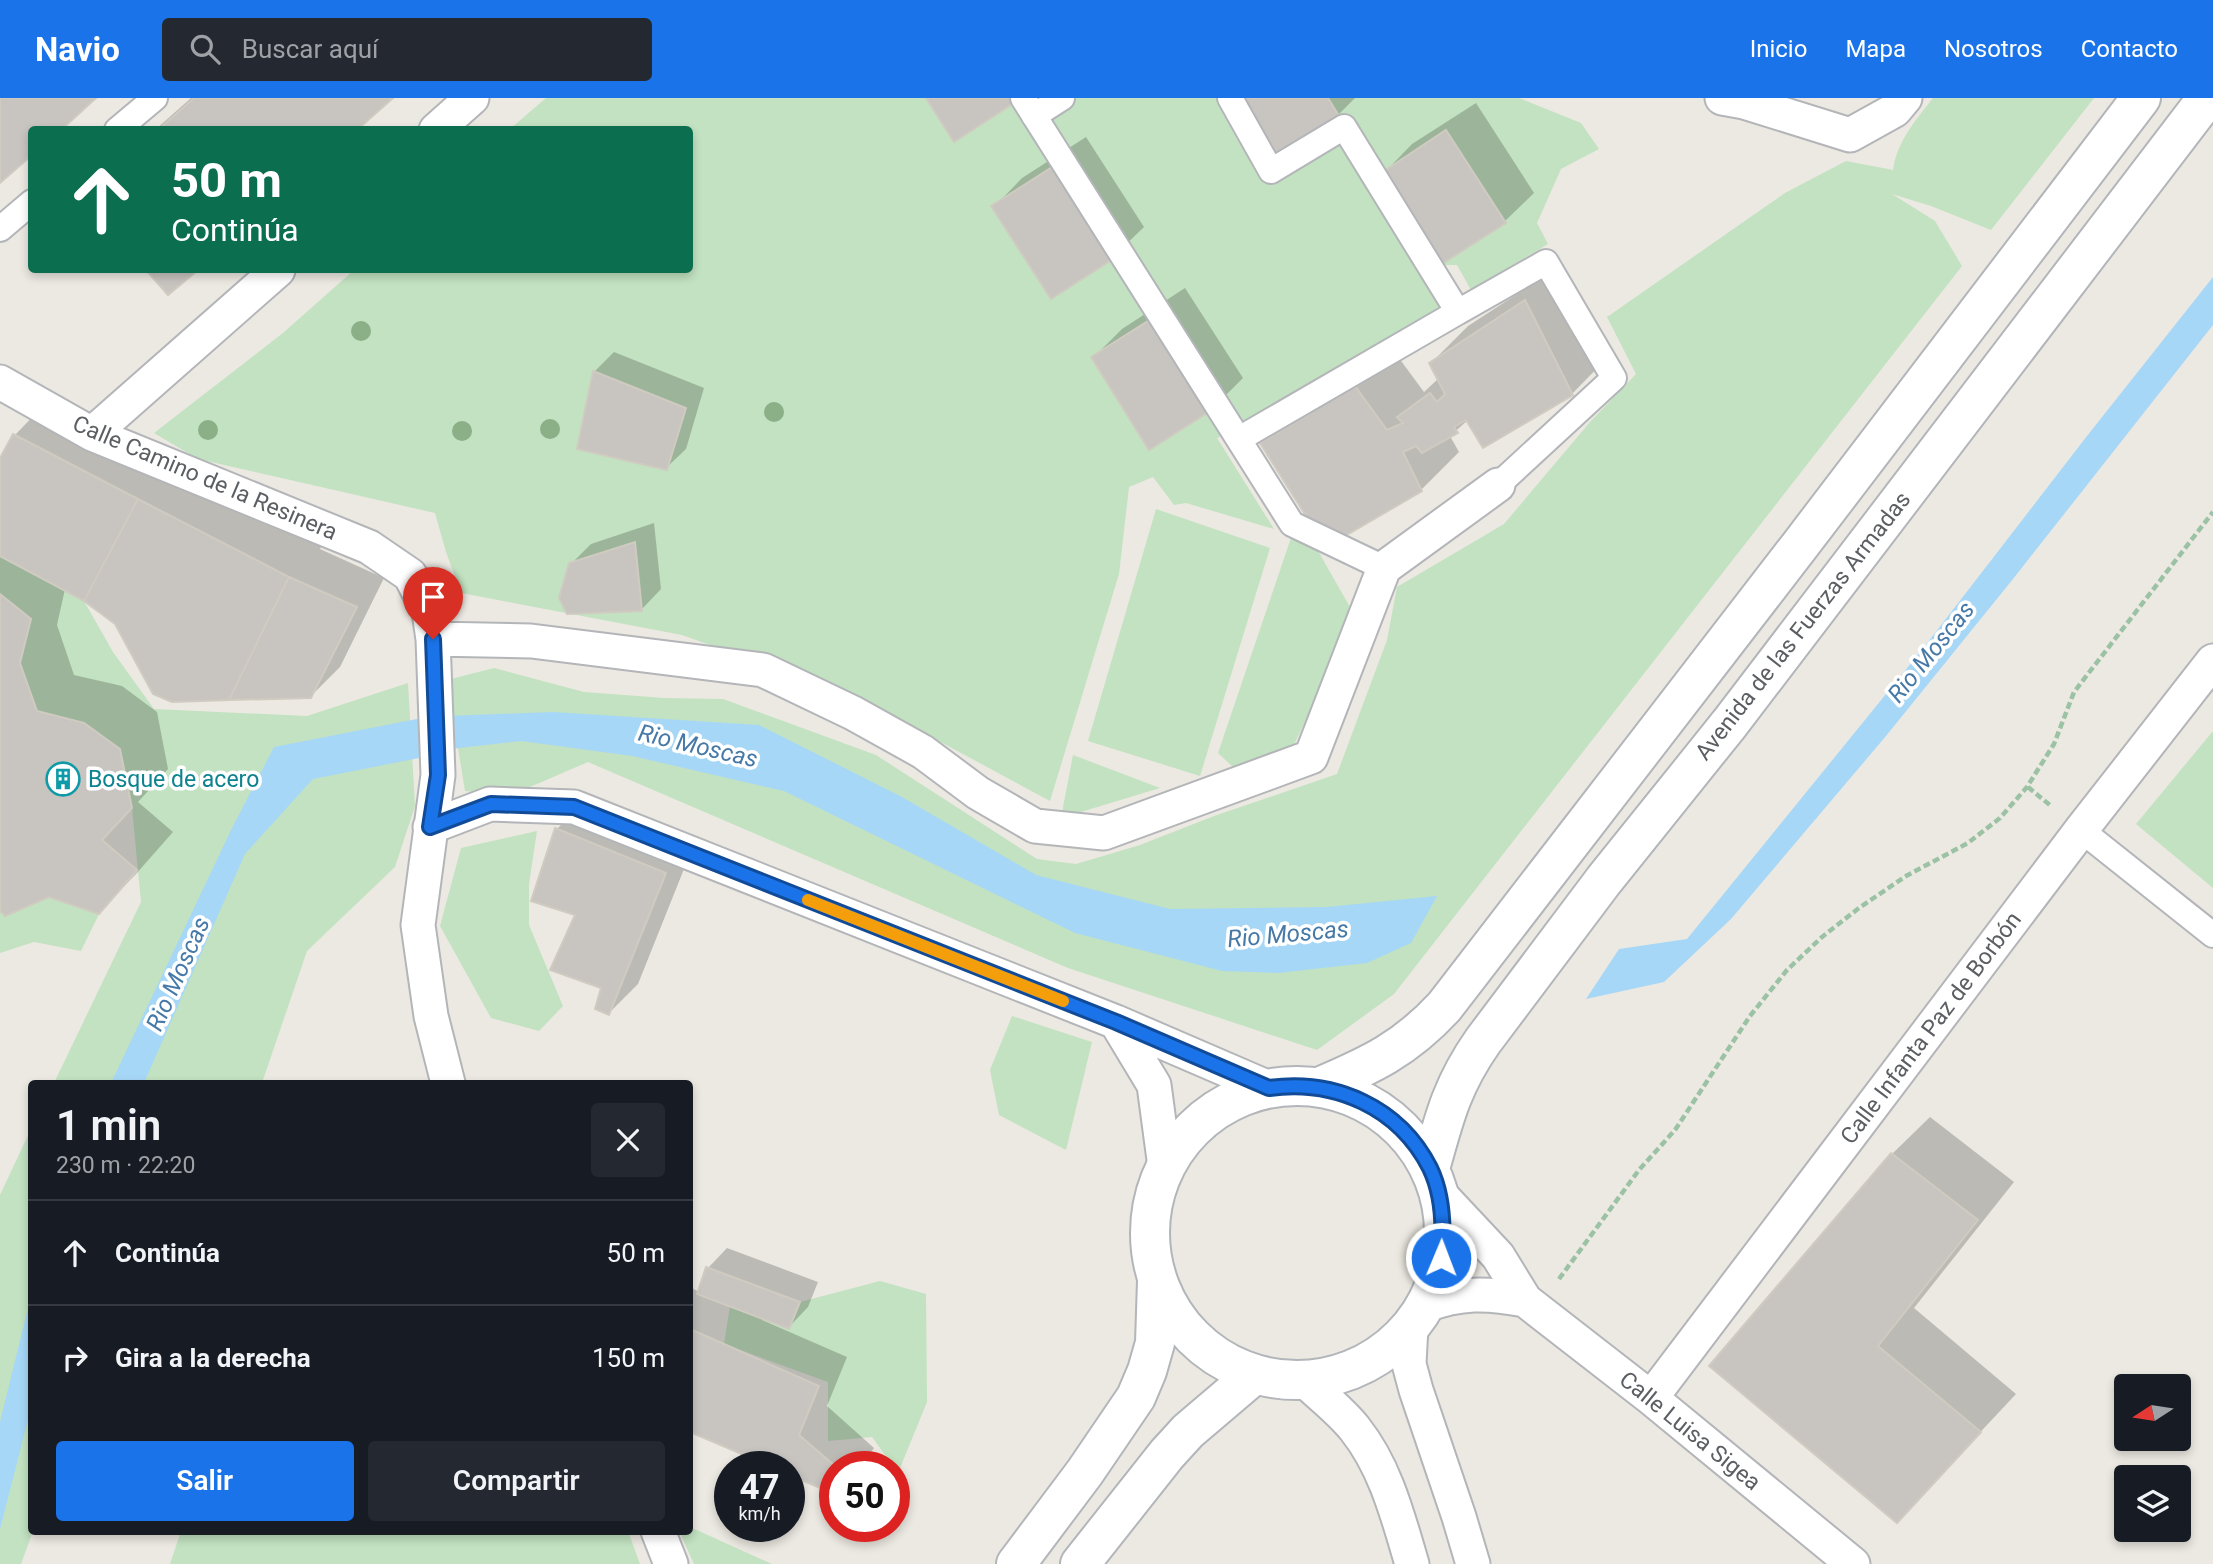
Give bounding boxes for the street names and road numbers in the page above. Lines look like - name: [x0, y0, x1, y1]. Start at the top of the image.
- street label: Calle Camino de la Resinera: [69, 410, 341, 546]
- street label: Avenida de las Fuerzas Armadas: [1690, 486, 1916, 766]
- street label: Calle Infanta Paz de Borbón: [1835, 907, 2027, 1149]
- street label: Calle Luisa Sigea: [1614, 1366, 1766, 1496]

